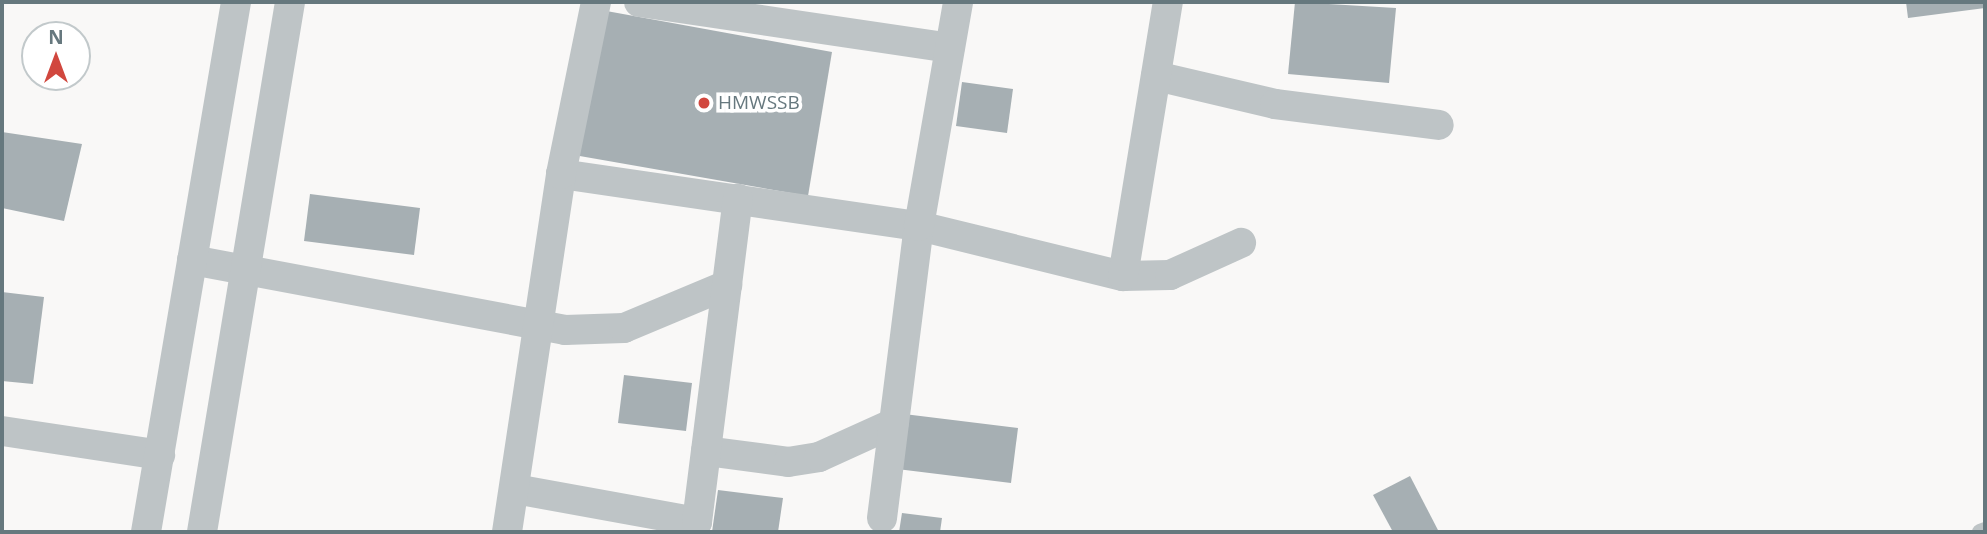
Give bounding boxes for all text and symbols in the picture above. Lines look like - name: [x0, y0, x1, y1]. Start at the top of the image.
- north arrow: [21, 21, 91, 91]
- text: N: [48, 24, 64, 50]
- place label: HMWSSB: [718, 92, 800, 114]
- marker: HMWSSB: [696, 95, 712, 111]

